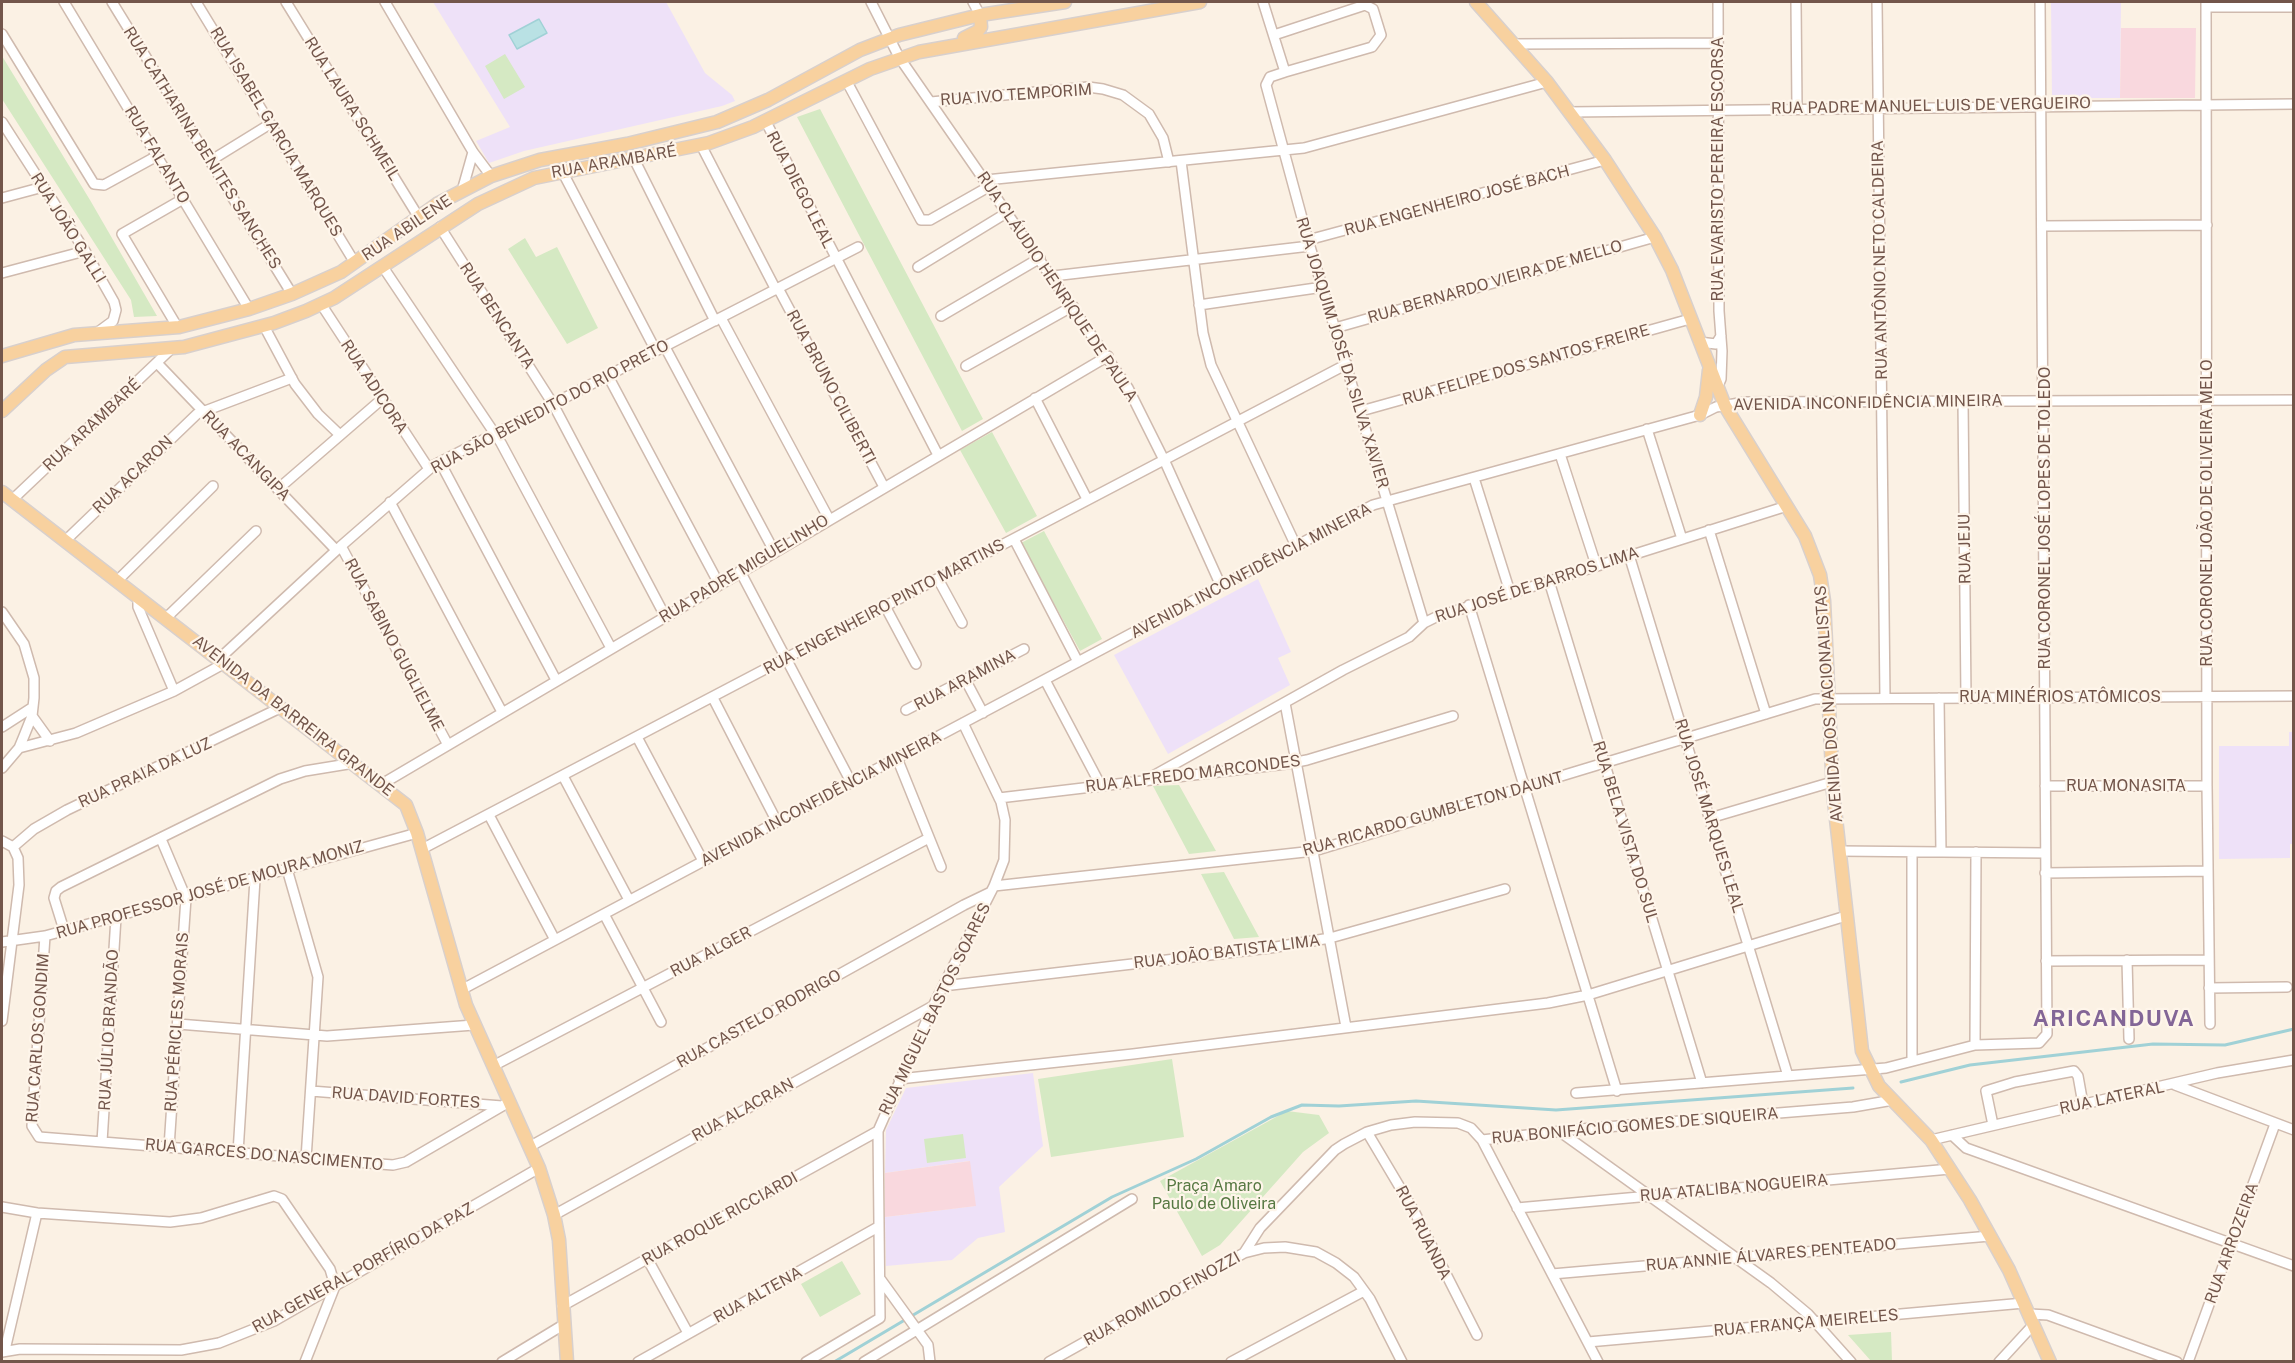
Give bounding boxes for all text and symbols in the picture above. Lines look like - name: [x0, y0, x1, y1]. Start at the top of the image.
- street label: RUA CATHARINA BENITES SANCHES: [119, 23, 285, 273]
- street label: RUA ISABEL GARCIA MARQUES: [206, 24, 346, 240]
- street label: RUA LAURA SCHMEIL: [300, 34, 404, 184]
- street label: RUA EVARISTO PEREIRA ESCORSA: [1708, 37, 1728, 301]
- street label: RUA IVO TEMPORIM: [939, 80, 1093, 110]
- street label: RUA PADRE MANUEL LUIS DE VERGUEIRO: [1771, 94, 2091, 118]
- street label: RUA FALANTO: [120, 103, 194, 207]
- street label: RUA DIEGO LEAL: [762, 128, 838, 252]
- street label: RUA ANTÔNIO NETO CALDEIRA: [1868, 140, 1892, 380]
- street label: RUA ARAMBARÉ: [550, 142, 678, 182]
- street label: RUA ENGENHEIRO JOSÉ BACH: [1342, 162, 1572, 240]
- street label: RUA CLÁUDIO HENRIQUE DE PAULA: [973, 168, 1141, 406]
- street label: RUA JOÃO GALLI: [26, 169, 110, 287]
- street label: RUA ABILENE: [358, 191, 456, 265]
- street label: RUA JOAQUIM JOSÉ DA SILVA XAVIER: [1291, 215, 1393, 491]
- street label: RUA BERNARDO VIEIRA DE MELLO: [1365, 236, 1625, 328]
- street label: RUA BENCANTA: [455, 259, 539, 373]
- street label: RUA BRUNO CILIBERTI: [782, 307, 880, 467]
- street label: RUA FELIPE DOS SANTOS FREIRE: [1400, 320, 1652, 410]
- street label: RUA ADICORA: [336, 336, 412, 438]
- street label: RUA SÃO BENEDITO DO RIO PRETO: [428, 336, 672, 478]
- street label: RUA CORONEL JOÃO DE OLIVEIRA MELO: [2197, 359, 2217, 667]
- street label: RUA CORONEL JOSÉ LOPES DE TOLEDO: [2035, 367, 2055, 669]
- street label: RUA ARAMBARÉ: [39, 375, 145, 475]
- street label: AVENIDA INCONFIDÊNCIA MINEIRA: [1733, 391, 2003, 415]
- street label: RUA ACANGIPA: [198, 407, 294, 505]
- street label: RUA ACARON: [89, 432, 177, 518]
- street label: AVENIDA INCONFIDÊNCIA MINEIRA: [1127, 499, 1375, 643]
- street label: RUA PADRE MIGUELINHO: [656, 511, 832, 627]
- street label: RUA JEJU: [1955, 514, 1975, 584]
- street label: RUA ENGENHEIRO PINTO MARTINS: [760, 535, 1008, 679]
- street label: RUA JOSÉ DE BARROS LIMA: [1433, 543, 1641, 627]
- street label: RUA SABINO GUGLIELME: [340, 555, 448, 735]
- street label: AVENIDA DOS NACIONALISTAS: [1811, 585, 1847, 823]
- street label: AVENIDA DA BARREIRA GRANDE: [189, 631, 397, 801]
- street label: RUA ARAMINA: [911, 645, 1019, 715]
- street label: RUA MINÉRIOS ATÔMICOS: [1959, 687, 2161, 707]
- street label: RUA JOSÉ MARQUES LEAL: [1670, 717, 1748, 915]
- street label: AVENIDA INCONFIDÊNCIA MINEIRA: [697, 727, 945, 871]
- street label: RUA PRAIA DA LUZ: [75, 734, 215, 812]
- street label: RUA BELA VISTA DO SUL: [1588, 739, 1662, 925]
- street label: RUA ALFREDO MARCONDES: [1084, 751, 1302, 797]
- street label: RUA RICARDO GUMBLETON DAUNT: [1301, 768, 1565, 860]
- street label: RUA MONASITA: [2066, 776, 2186, 796]
- street label: RUA PROFESSOR JOSÉ DE MOURA MONIZ: [54, 837, 366, 943]
- street label: RUA MIGUEL BASTOS SOARES: [875, 900, 995, 1118]
- street label: RUA ALGER: [667, 923, 755, 981]
- street label: RUA PÉRICLES MORAIS: [161, 931, 193, 1113]
- street label: RUA JOÃO BATISTA LIMA: [1133, 931, 1321, 973]
- street label: RUA JÚLIO BRANDÃO: [95, 949, 123, 1111]
- street label: RUA CARLOS GONDIM: [22, 953, 54, 1123]
- street label: RUA CASTELO RODRIGO: [673, 966, 845, 1072]
- district label: ARICANDUVA: [2033, 1006, 2195, 1032]
- street label: RUA ALACRAN: [689, 1074, 797, 1146]
- street label: RUA LATERAL: [2058, 1078, 2166, 1118]
- street label: RUA DAVID FORTES: [331, 1083, 481, 1113]
- street label: RUA BONIFÁCIO GOMES DE SIQUEIRA: [1491, 1104, 1779, 1148]
- street label: RUA GARCES DO NASCIMENTO: [144, 1135, 384, 1175]
- street label: RUA ROQUE RICCIARDI: [639, 1168, 801, 1270]
- street label: RUA ATALIBA NOGUEIRA: [1639, 1170, 1829, 1206]
- park label: Praça Amaro Paulo de Oliveira: [1152, 1176, 1276, 1214]
- street label: RUA ARROZEIRA: [2201, 1180, 2263, 1306]
- street label: RUA RUANDA: [1391, 1183, 1455, 1283]
- street label: RUA GENERAL PORFÍRIO DA PAZ: [249, 1199, 477, 1337]
- street label: RUA ANNIE ÁLVARES PENTEADO: [1645, 1234, 1897, 1276]
- street label: RUA ROMILDO FINOZZI: [1080, 1248, 1244, 1350]
- street label: RUA ALTENA: [710, 1263, 806, 1327]
- street label: RUA FRANÇA MEIRELES: [1713, 1305, 1899, 1341]

